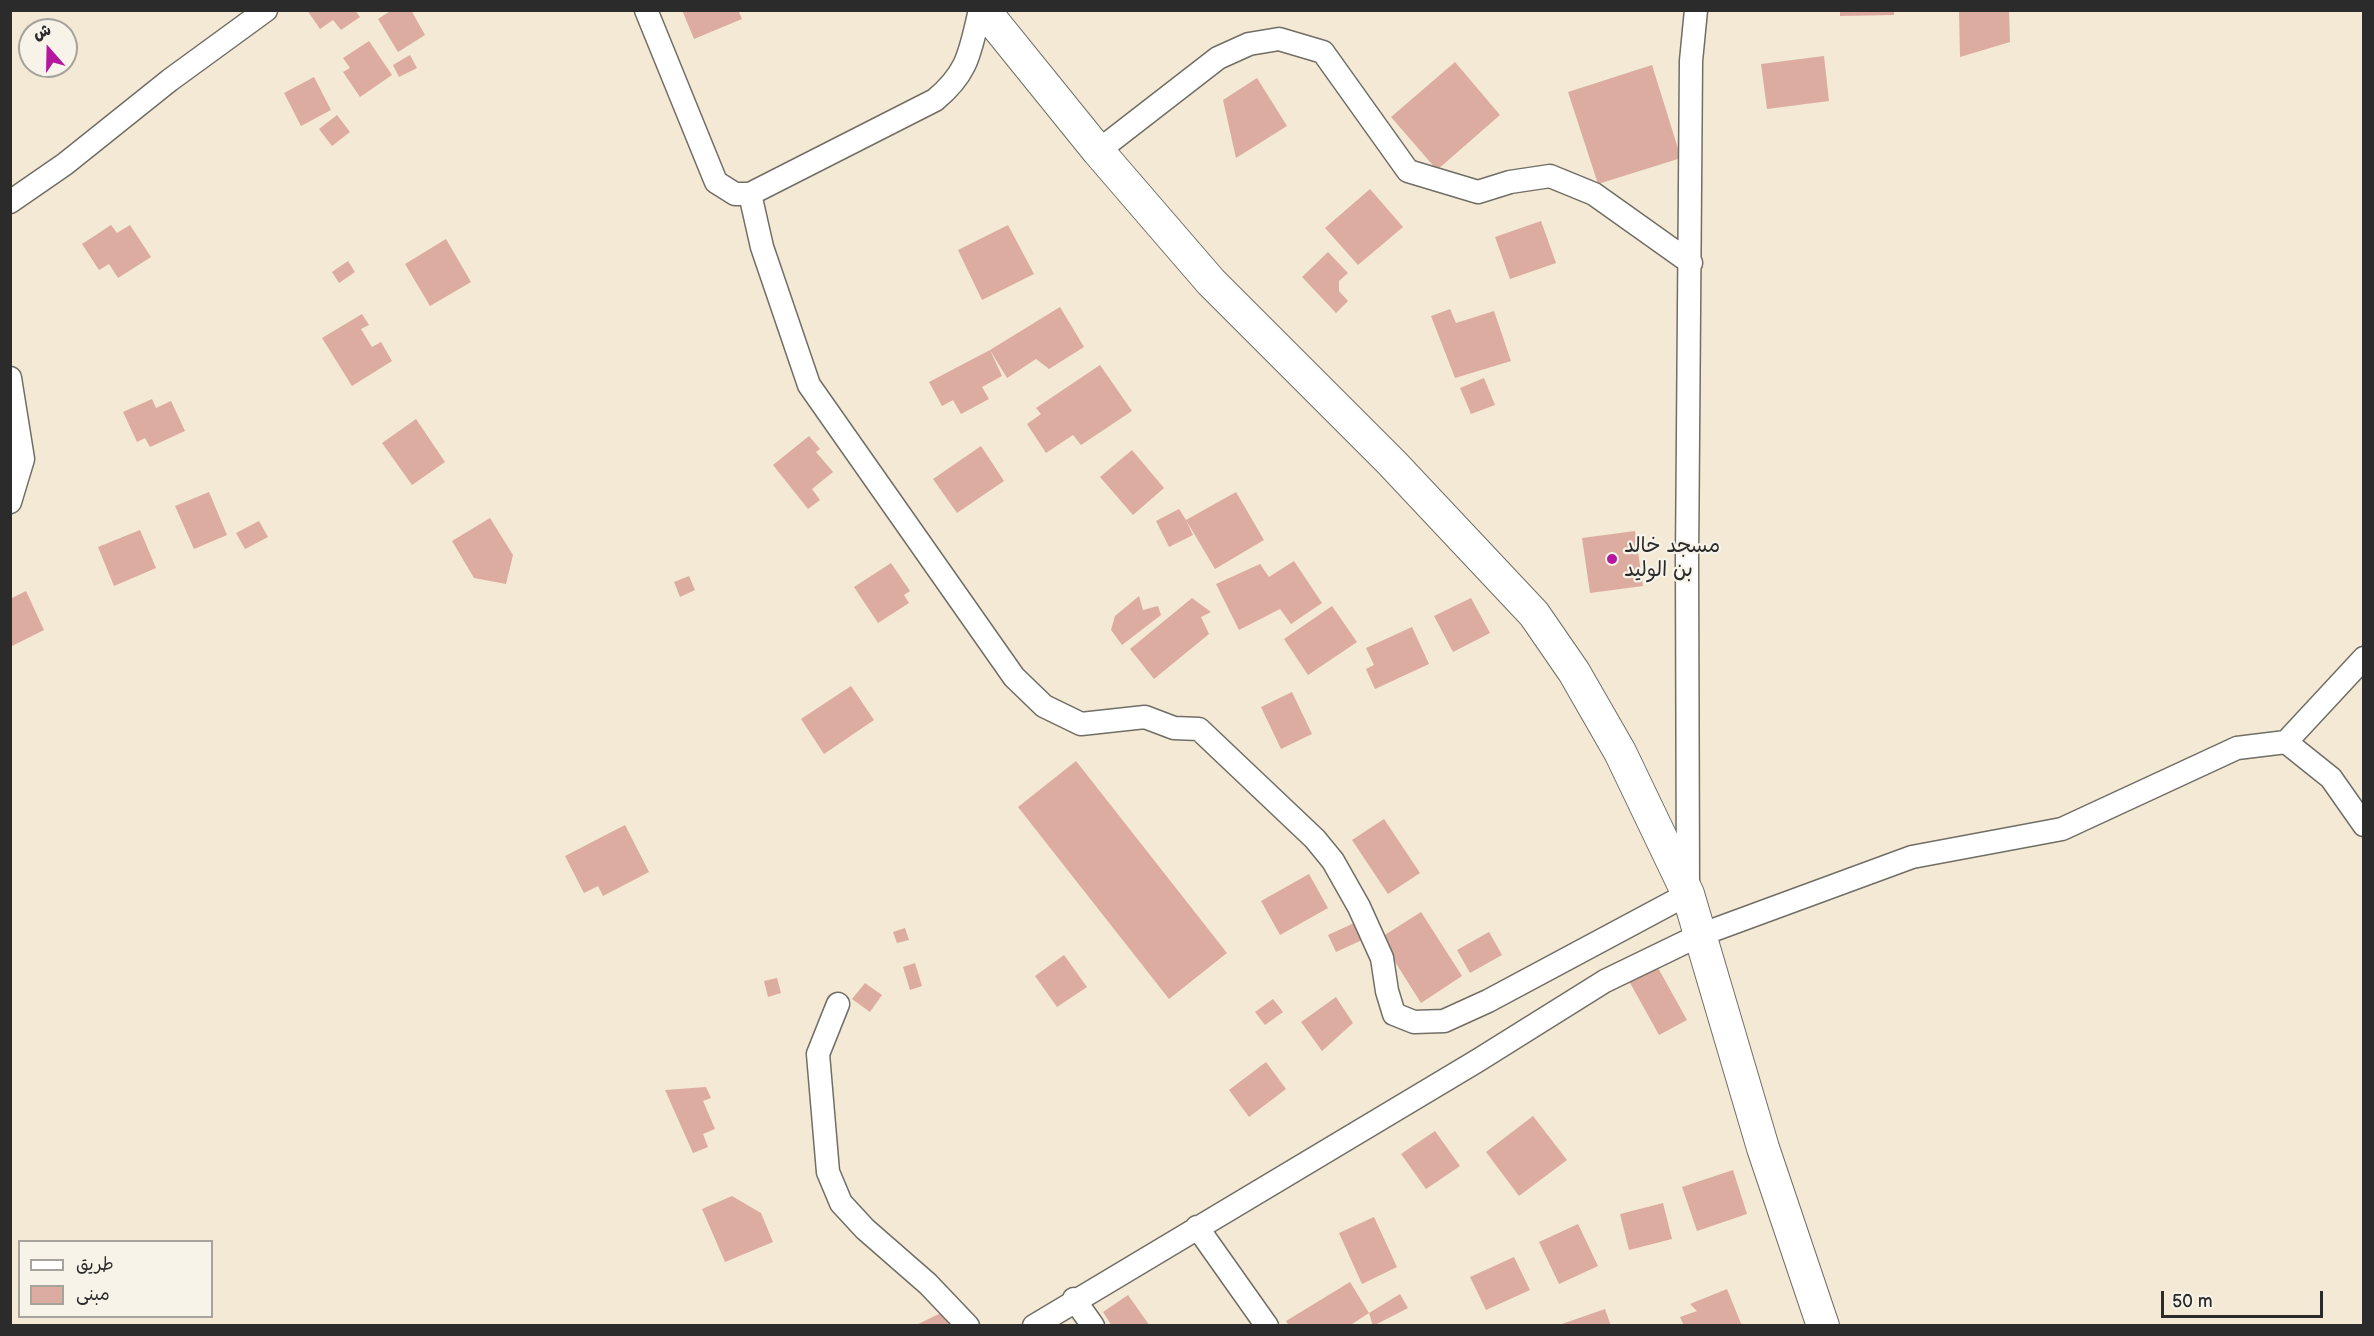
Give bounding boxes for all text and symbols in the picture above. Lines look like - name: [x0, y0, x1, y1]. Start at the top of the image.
- north arrow: [18, 18, 78, 78]
- text: ش: [31, 21, 54, 44]
- place label: مسجد خالد بن الوليد: [1624, 534, 1720, 584]
- marker: مسجد خالد بن الوليد: [1605, 552, 1619, 566]
- legend: [18, 1240, 213, 1318]
- text: طريق: [76, 1254, 114, 1275]
- scale bar: [2164, 1279, 2326, 1317]
- text: مبنى: [76, 1284, 110, 1305]
- text: 50 m: [2172, 1291, 2213, 1312]

